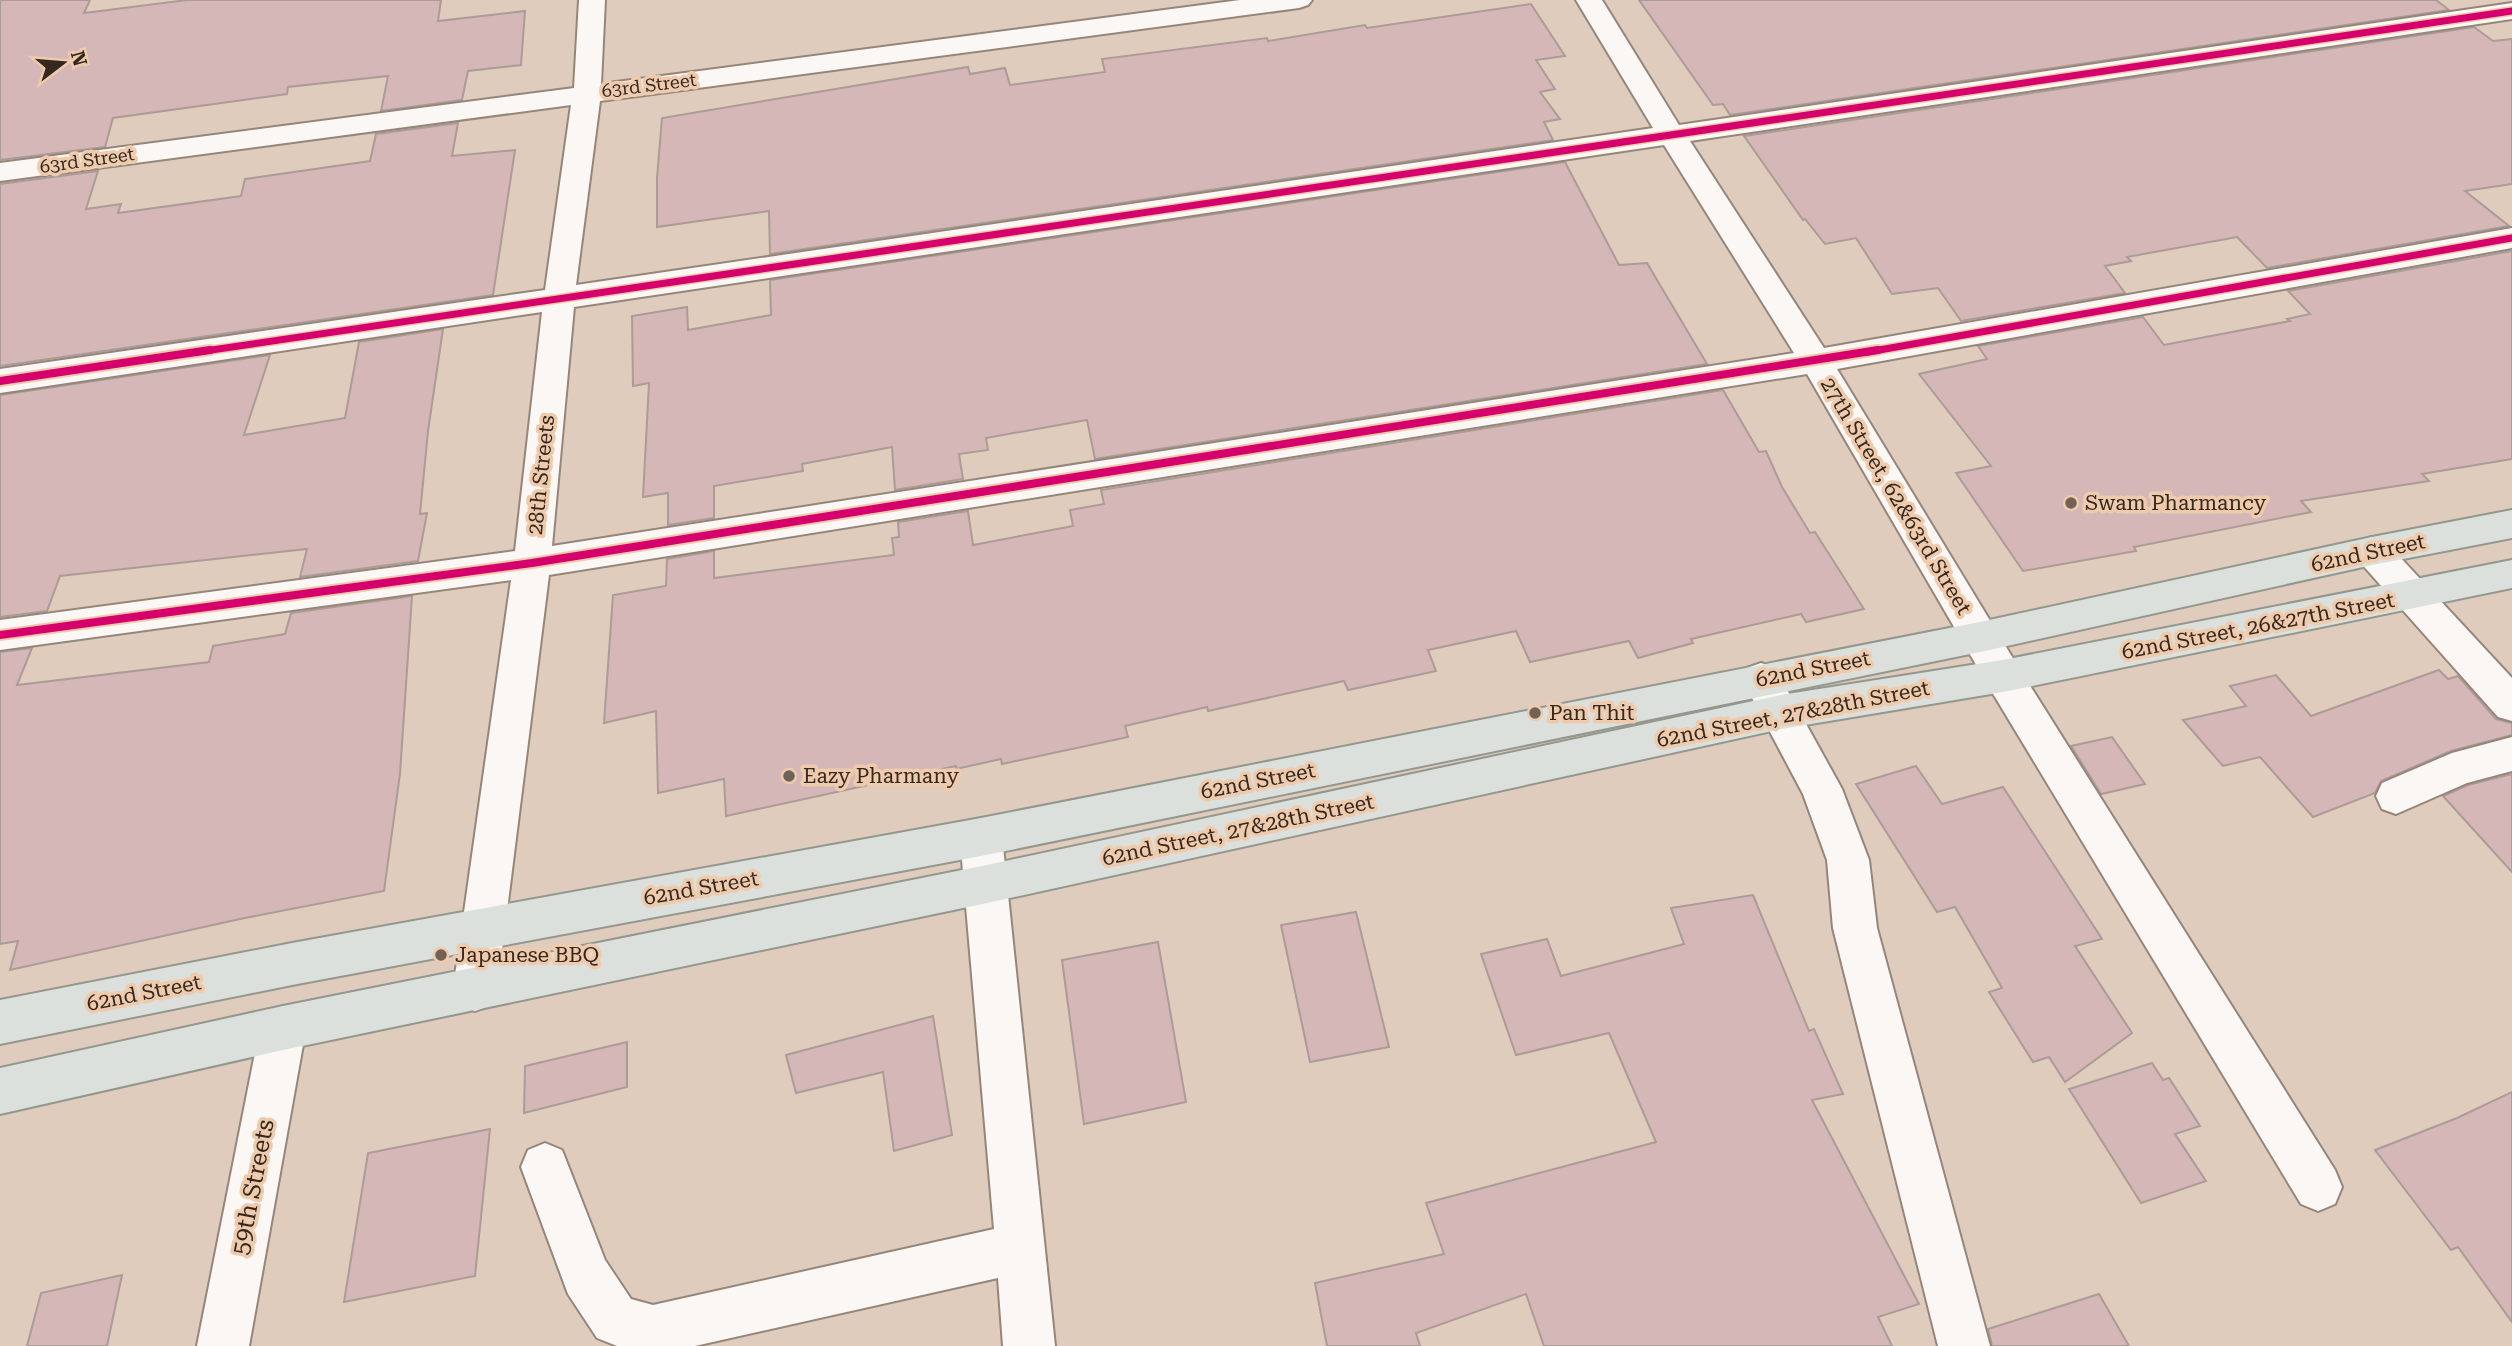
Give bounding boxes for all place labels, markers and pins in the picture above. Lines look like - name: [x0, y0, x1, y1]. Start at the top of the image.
- place label: Swam Pharmancy: [2085, 491, 2267, 515]
- marker: Swam Pharmancy: [2063, 495, 2079, 511]
- place label: Pan Thit: [1549, 701, 1634, 725]
- marker: Pan Thit: [1527, 705, 1543, 721]
- place label: Eazy Pharmany: [803, 764, 960, 788]
- marker: Eazy Pharmany: [781, 768, 797, 784]
- place label: Japanese BBQ: [455, 943, 599, 967]
- marker: Japanese BBQ: [433, 947, 449, 963]

